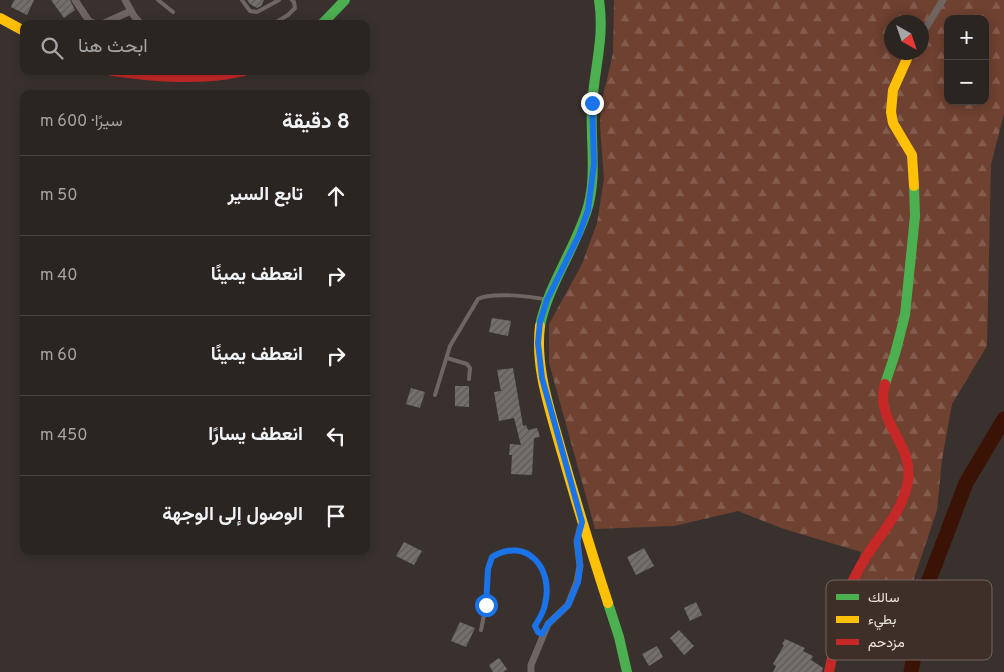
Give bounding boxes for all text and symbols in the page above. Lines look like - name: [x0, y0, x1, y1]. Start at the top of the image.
- north arrow: [884, 15, 929, 60]
- map controls: [944, 15, 989, 105]
- button: +: [944, 15, 989, 60]
- search box: [20, 20, 370, 75]
- icon: search: [38, 34, 66, 62]
- text: ابحث هنا: [78, 35, 148, 59]
- button: −: [944, 60, 989, 105]
- route end: [581, 92, 604, 115]
- text: 8 دقيقة: [282, 109, 350, 136]
- text: سيرًا · 600 m: [40, 112, 123, 132]
- icon: ahead: [322, 182, 350, 210]
- text: تابع السير: [227, 183, 303, 207]
- text: 50 m: [40, 186, 78, 206]
- icon: right: [322, 262, 350, 290]
- text: انعطف يمينًا: [211, 263, 303, 287]
- text: 40 m: [40, 266, 78, 286]
- icon: right: [322, 342, 350, 370]
- text: انعطف يمينًا: [211, 343, 303, 367]
- text: 60 m: [40, 346, 77, 366]
- icon: left: [322, 422, 350, 450]
- text: انعطف يسارًا: [208, 423, 303, 447]
- text: 450 m: [40, 426, 87, 446]
- icon: arrive: [322, 502, 350, 530]
- text: الوصول إلى الوجهة: [162, 503, 303, 527]
- legend: [826, 580, 992, 660]
- text: سالك: [868, 590, 899, 607]
- route start: [475, 594, 498, 617]
- text: بطيء: [868, 612, 896, 631]
- text: مزدحم: [868, 635, 905, 652]

